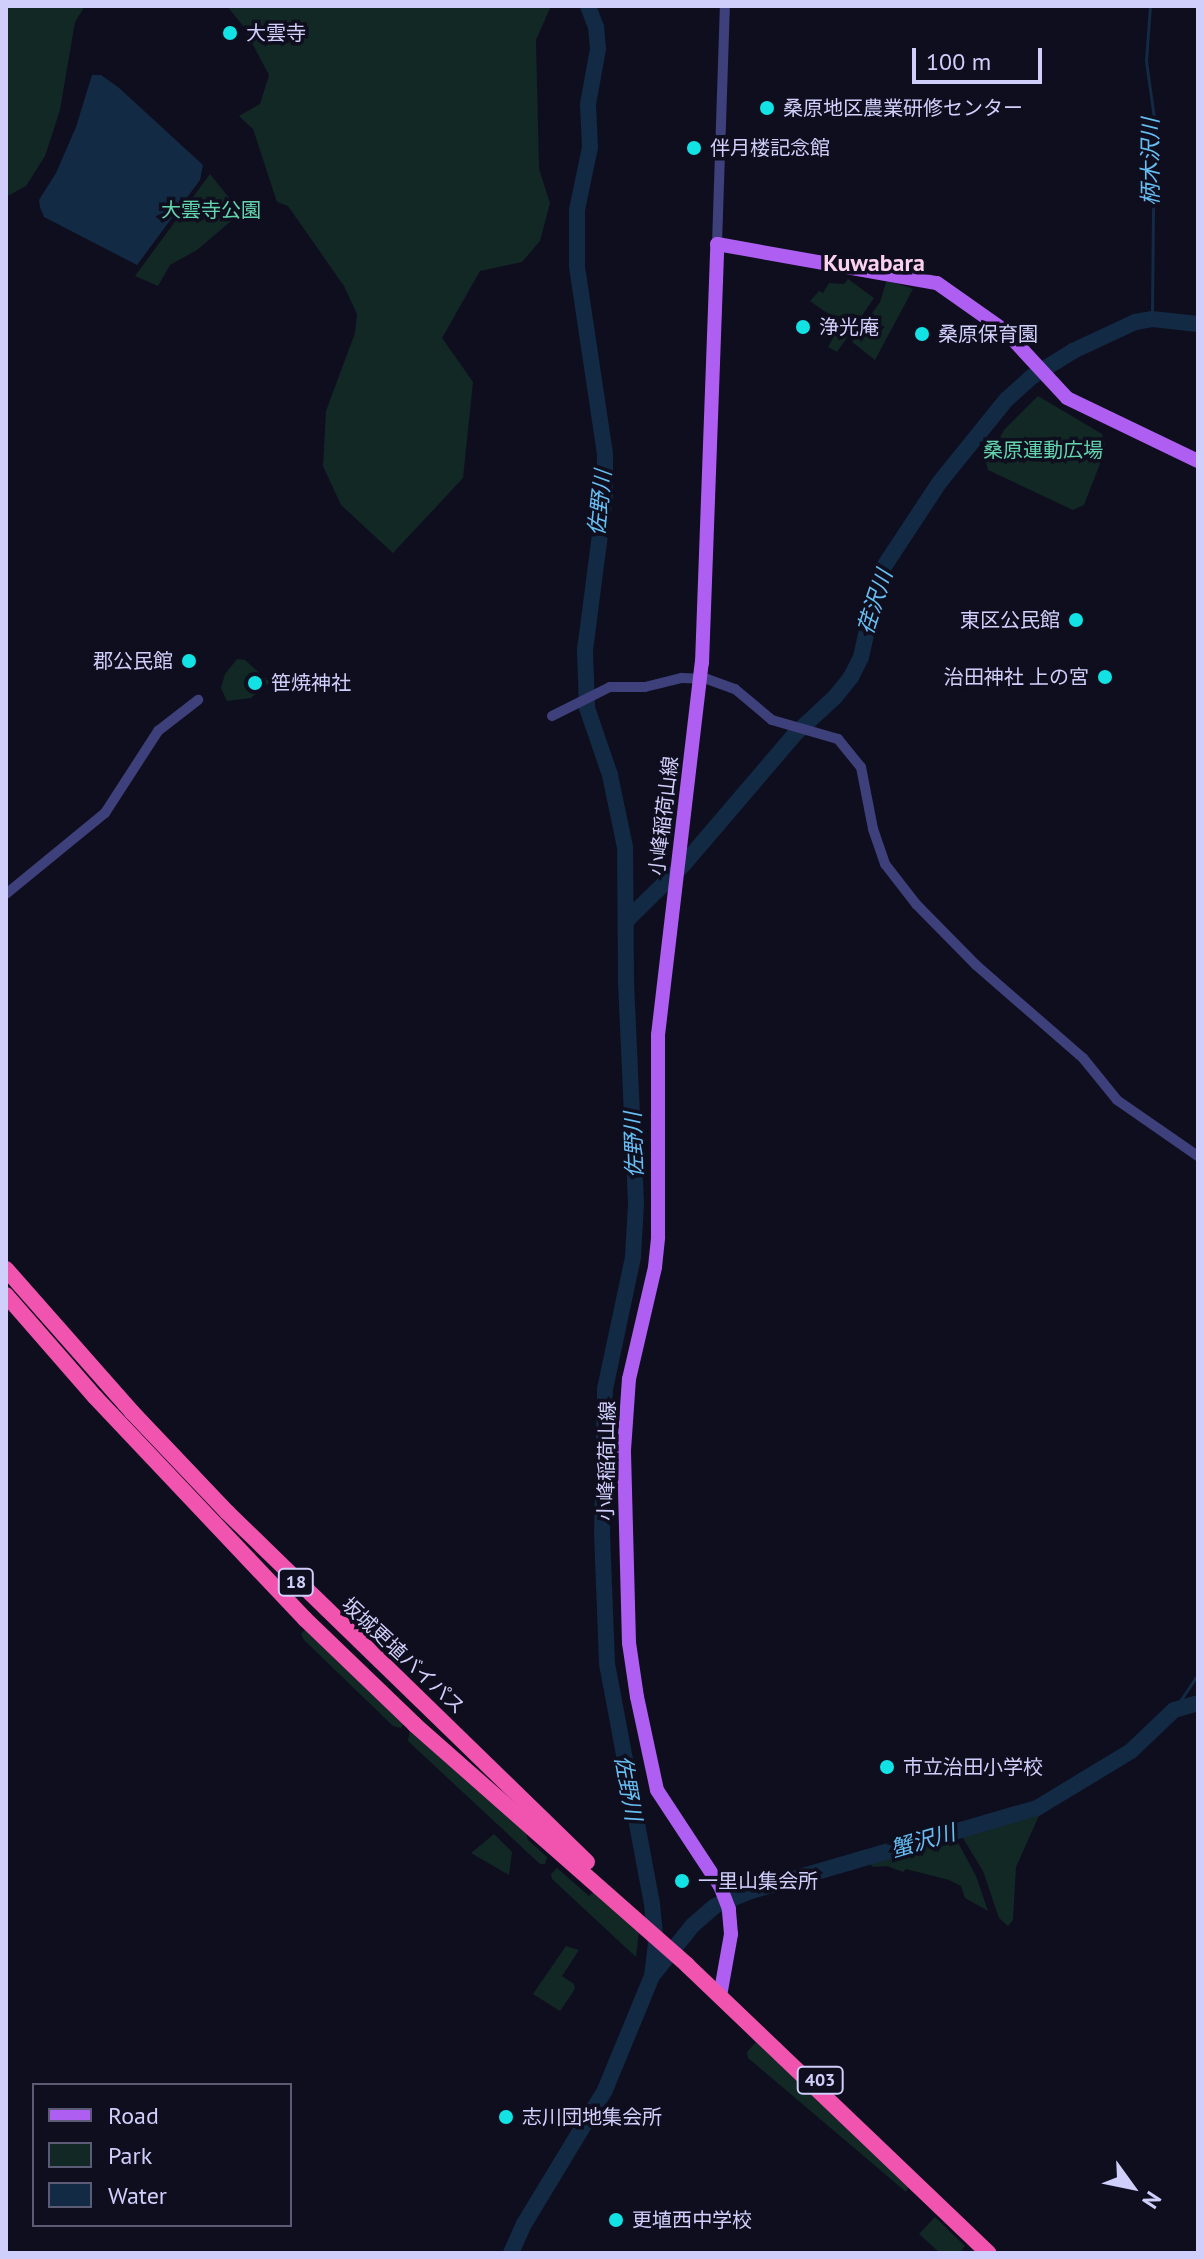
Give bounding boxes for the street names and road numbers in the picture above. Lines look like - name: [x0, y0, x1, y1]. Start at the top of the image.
- street label: 小峰稲荷山線: [645, 755, 683, 877]
- street label: 小峰稲荷山線: [594, 1401, 620, 1521]
- road number: 18: [276, 1568, 316, 1596]
- street label: 坂城更埴バイパス: [336, 1593, 470, 1719]
- road number: 403: [796, 2066, 844, 2094]

